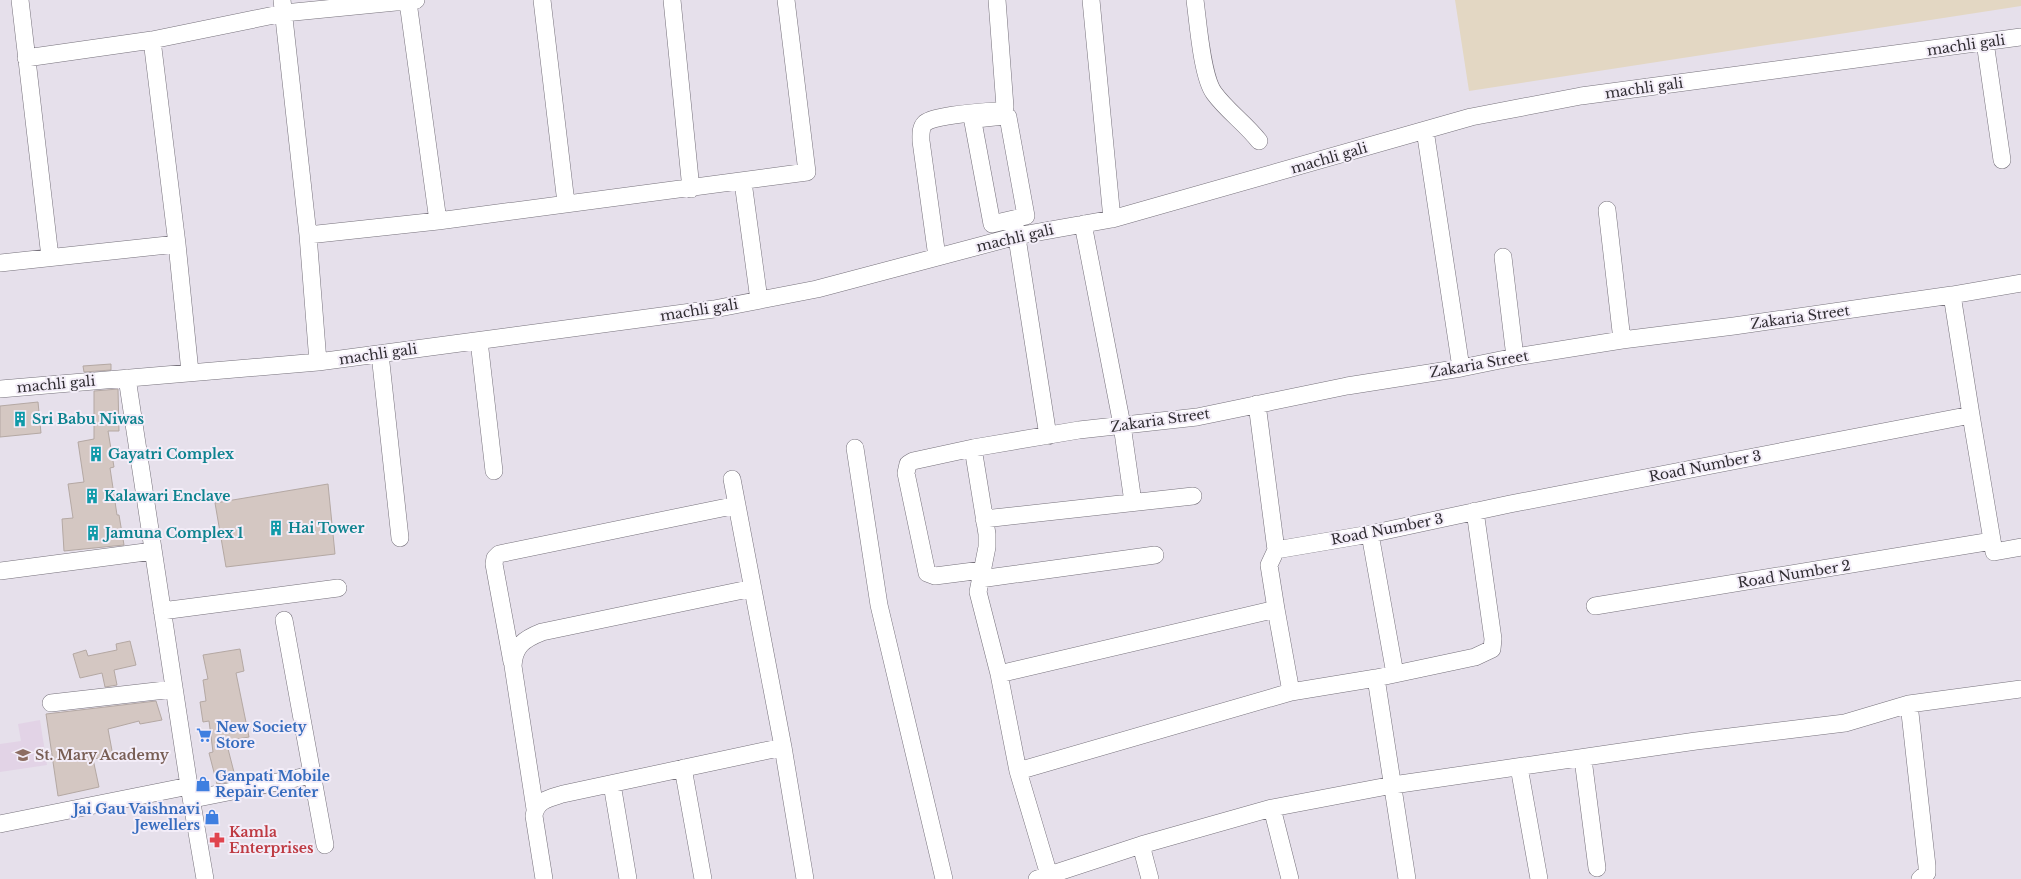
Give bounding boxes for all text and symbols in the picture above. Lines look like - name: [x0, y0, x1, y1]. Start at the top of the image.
- street label: machli gali: [1926, 31, 2006, 59]
- street label: machli gali: [1604, 74, 1684, 102]
- street label: machli gali: [1289, 138, 1370, 178]
- street label: machli gali: [975, 220, 1056, 256]
- street label: machli gali: [659, 295, 740, 325]
- street label: Zakaria Street: [1749, 301, 1852, 333]
- street label: machli gali: [338, 340, 418, 368]
- street label: Zakaria Street: [1428, 346, 1531, 382]
- street label: machli gali: [16, 372, 96, 396]
- street label: Zakaria Street: [1109, 404, 1212, 436]
- building icon: Sri Babu Niwas: [11, 410, 29, 428]
- place label: Sri Babu Niwas: [32, 410, 145, 428]
- building icon: Gayatri Complex: [87, 445, 105, 463]
- place label: Gayatri Complex: [108, 445, 235, 463]
- street label: Road Number 3: [1647, 446, 1763, 486]
- building icon: Kalawari Enclave: [83, 487, 101, 505]
- place label: Kalawari Enclave: [104, 487, 230, 505]
- street label: Road Number 3: [1329, 509, 1445, 549]
- building icon: Hai Tower: [267, 519, 285, 537]
- place label: Hai Tower: [288, 519, 364, 537]
- building icon: Jamuna Complex 1: [84, 524, 102, 542]
- place label: Jamuna Complex 1: [102, 524, 243, 542]
- street label: Road Number 2: [1736, 556, 1852, 592]
- place label: New Society Store: [216, 718, 308, 752]
- supermarket icon: New Society Store: [195, 726, 213, 744]
- school or university icon: St. Mary Academy: [14, 746, 32, 764]
- place label: St. Mary Academy: [35, 746, 170, 764]
- place label: Ganpati Mobile Repair Center: [215, 767, 330, 801]
- shop icon: Ganpati Mobile Repair Center: [194, 775, 212, 793]
- place label: Jai Gau Vaishnavi Jewellers: [70, 800, 200, 834]
- shop icon: Jai Gau Vaishnavi Jewellers: [203, 808, 221, 826]
- place label: Kamla Enterprises: [229, 823, 314, 857]
- pharmacy icon: Kamla Enterprises: [208, 831, 226, 849]

